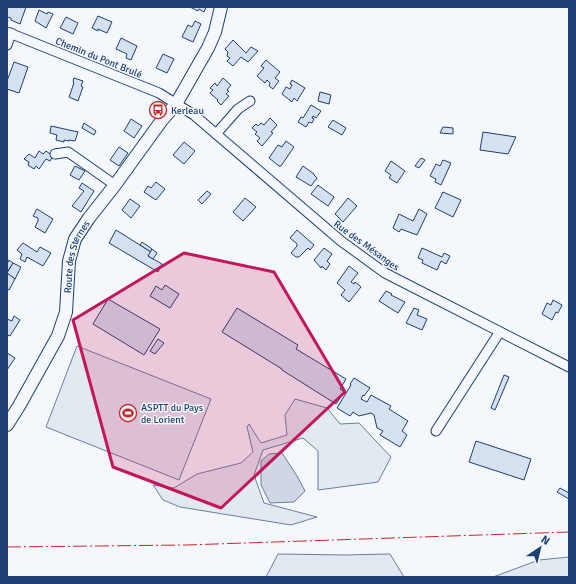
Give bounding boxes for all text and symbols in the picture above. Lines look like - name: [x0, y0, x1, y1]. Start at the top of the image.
- street label: Chemin du Pont Brulé: [54, 35, 144, 81]
- bus stop icon: Kerleau: [148, 100, 168, 120]
- place label: Kerleau: [171, 105, 204, 117]
- street label: Route des Sternes: [62, 218, 93, 294]
- street label: Rue des Mésanges: [331, 218, 402, 274]
- place label: ASPTT du Pays de Lorient: [141, 402, 204, 426]
- sports icon: ASPTT du Pays de Lorient: [118, 403, 138, 423]
- north arrow: [520, 528, 560, 568]
- text: N: [539, 533, 552, 548]

